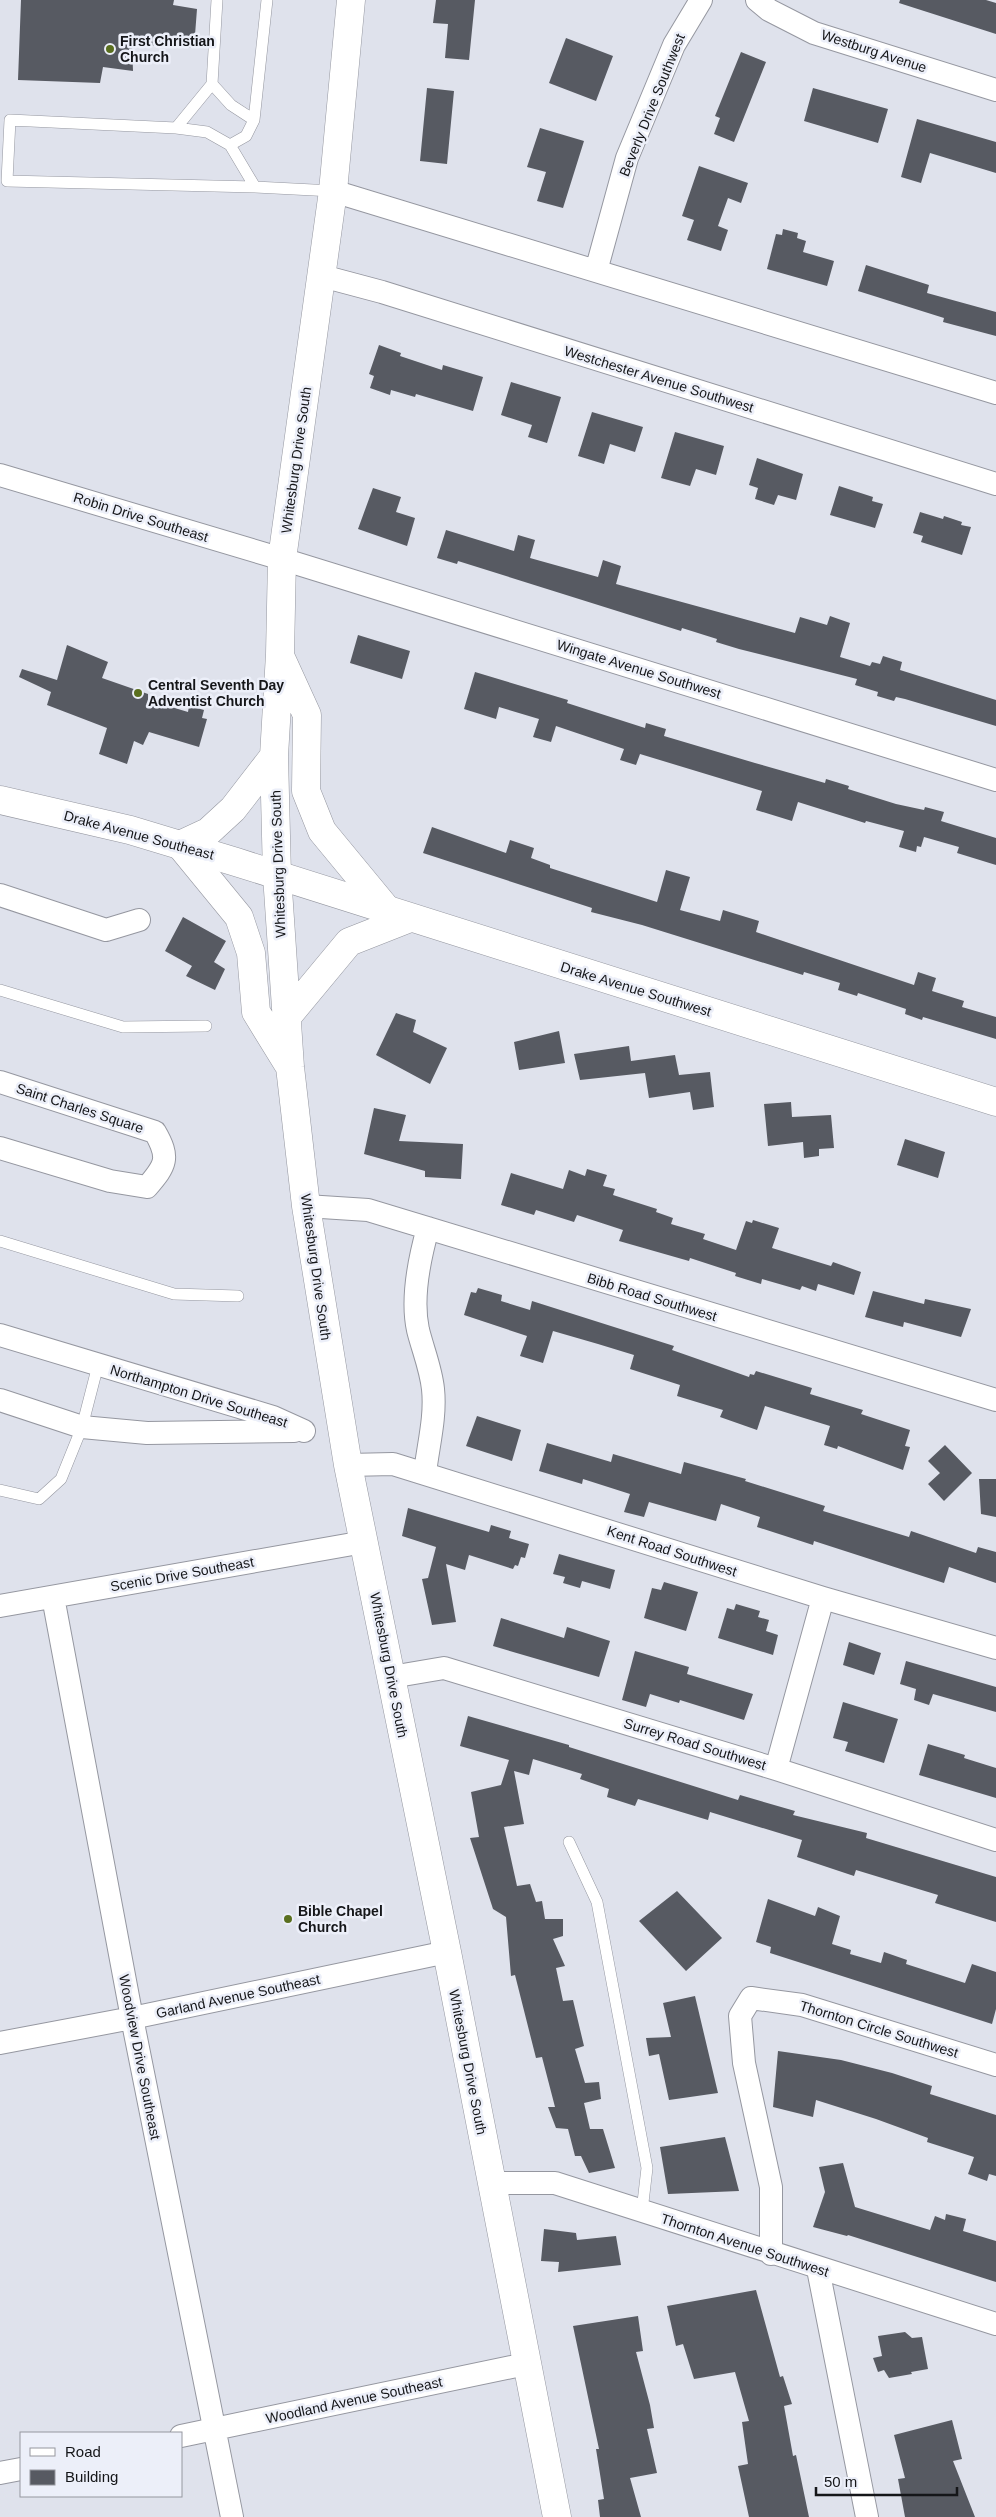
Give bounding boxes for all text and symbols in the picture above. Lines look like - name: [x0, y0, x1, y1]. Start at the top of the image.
- street label: Westburg Avenue: [819, 26, 929, 76]
- street label: Beverly Drive Southwest: [616, 31, 688, 179]
- place label: First Christian Church: [120, 33, 215, 65]
- marker: First Christian Church: [104, 43, 116, 55]
- street label: Westchester Avenue Southwest: [562, 343, 756, 416]
- street label: Whitesburg Drive South: [278, 386, 314, 534]
- street label: Robin Drive Southeast: [72, 489, 210, 545]
- street label: Wingate Avenue Southwest: [555, 636, 723, 702]
- place label: Central Seventh Day Adventist Church: [148, 677, 284, 709]
- marker: Central Seventh Day Adventist Church: [132, 687, 144, 699]
- street label: Whitesburg Drive South: [267, 790, 289, 938]
- street label: Drake Avenue Southeast: [62, 807, 216, 863]
- street label: Drake Avenue Southwest: [559, 958, 713, 1020]
- street label: Saint Charles Square: [14, 1080, 146, 1136]
- street label: Whitesburg Drive South: [298, 1193, 334, 1341]
- street label: Bibb Road Southwest: [585, 1270, 719, 1324]
- street label: Northampton Drive Southeast: [108, 1361, 290, 1431]
- street label: Kent Road Southwest: [605, 1522, 739, 1580]
- street label: Scenic Drive Southeast: [109, 1553, 255, 1595]
- street label: Whitesburg Drive South: [367, 1591, 411, 1739]
- street label: Surrey Road Southwest: [622, 1715, 768, 1773]
- place label: Bible Chapel Church: [298, 1903, 383, 1935]
- marker: Bible Chapel Church: [282, 1913, 294, 1925]
- street label: Garland Avenue Southeast: [155, 1971, 321, 2021]
- street label: Woodview Drive Southeast: [116, 1973, 164, 2141]
- street label: Whitesburg Drive South: [446, 1988, 490, 2136]
- street label: Thornton Circle Southwest: [798, 1997, 960, 2061]
- street label: Thornton Avenue Southwest: [659, 2210, 831, 2280]
- street label: Woodland Avenue Southeast: [264, 2373, 444, 2427]
- legend: [20, 2432, 182, 2497]
- text: Road: [65, 2443, 101, 2460]
- scale bar: [816, 2464, 957, 2496]
- text: Building: [65, 2468, 118, 2485]
- text: 50 m: [824, 2473, 857, 2490]

